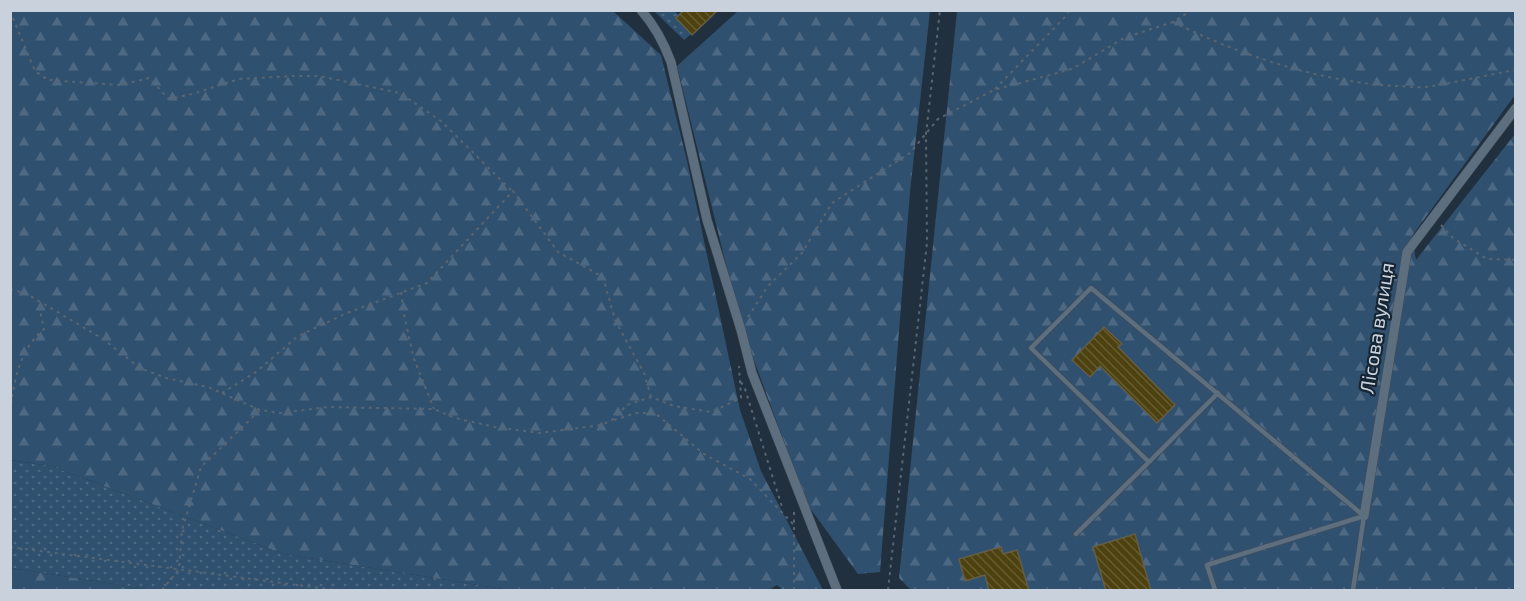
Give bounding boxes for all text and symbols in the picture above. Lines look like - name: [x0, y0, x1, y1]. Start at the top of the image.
- street label: Лісова вулиця: [1354, 261, 1399, 395]

